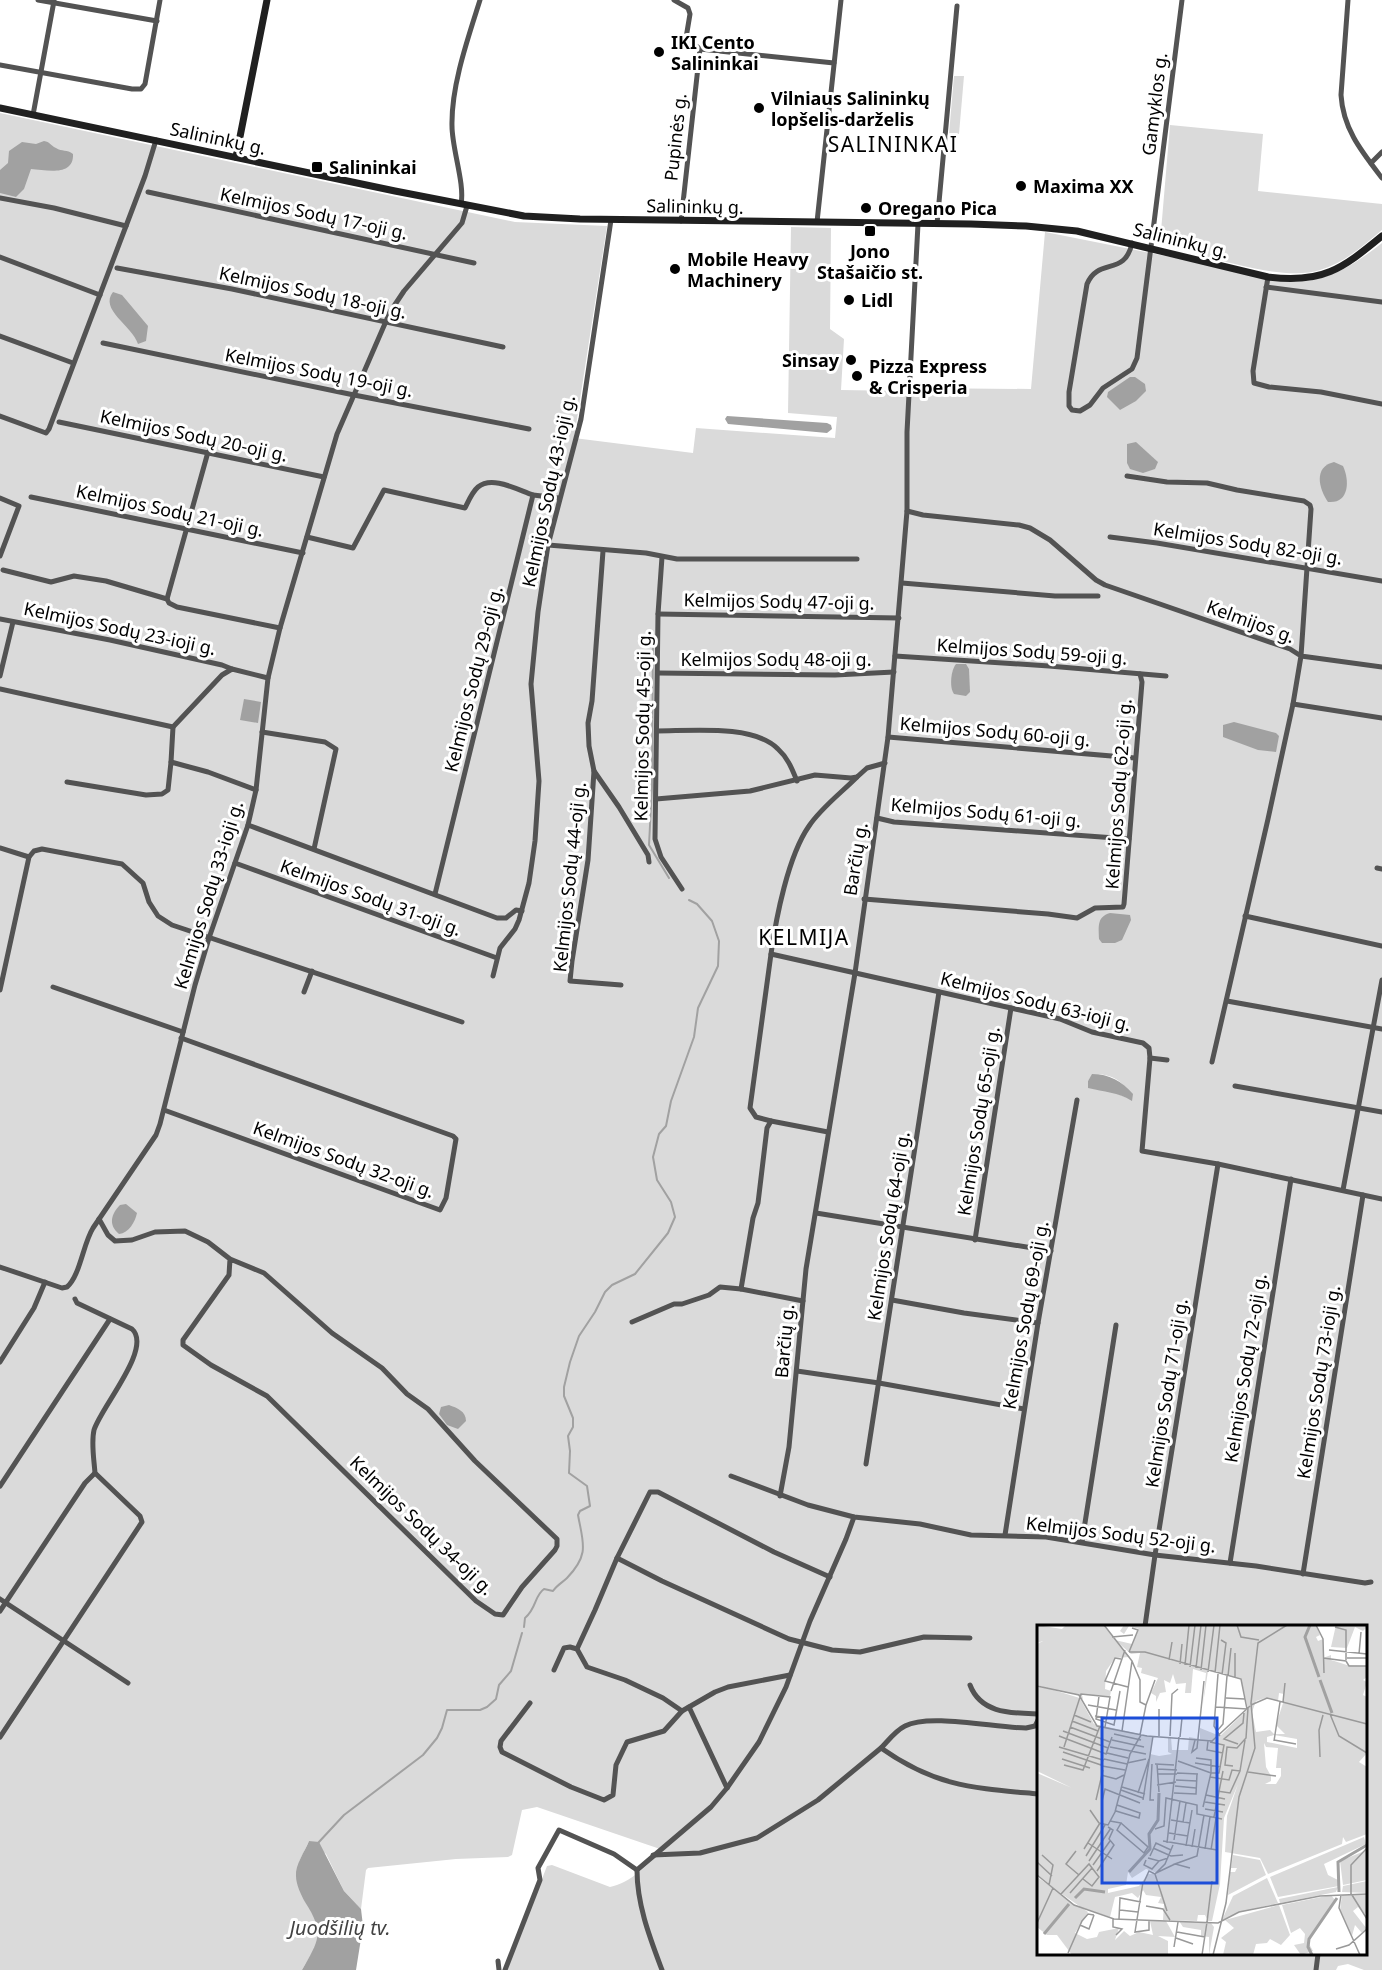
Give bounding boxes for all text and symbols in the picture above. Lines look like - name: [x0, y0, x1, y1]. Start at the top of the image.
- place label: IKI Cento Salininkai: [671, 30, 759, 75]
- marker: IKI Cento Salininkai: [652, 45, 666, 59]
- street label: Gamyklos g.: [1136, 51, 1172, 157]
- place label: Vilniaus Salininkų lopšelis-darželis: [771, 86, 930, 131]
- street label: Pupinės g.: [658, 92, 692, 182]
- marker: Vilniaus Salininkų lopšelis-darželis: [752, 101, 766, 115]
- street label: Salininkų g.: [168, 116, 268, 160]
- district label: SALININKAI: [828, 130, 958, 158]
- place label: Salininkai: [329, 155, 417, 179]
- marker: Salininkai: [310, 160, 324, 174]
- place label: Maxima XX: [1033, 174, 1134, 198]
- marker: Maxima XX: [1014, 179, 1028, 193]
- street label: Kelmijos Sodų 17-oji g.: [218, 181, 410, 245]
- street label: Salininkų g.: [646, 193, 744, 219]
- place label: Oregano Pica: [878, 196, 997, 220]
- marker: Oregano Pica: [859, 201, 873, 215]
- street label: Salininkų g.: [1131, 217, 1231, 263]
- marker: Jono Stašaičio st.: [863, 224, 877, 238]
- place label: Jono Stašaičio st.: [817, 239, 923, 284]
- place label: Mobile Heavy Machinery: [687, 247, 809, 292]
- street label: Kelmijos Sodų 18-oji g.: [217, 260, 409, 324]
- marker: Mobile Heavy Machinery: [668, 262, 682, 276]
- place label: Lidl: [861, 288, 893, 312]
- marker: Lidl: [842, 293, 856, 307]
- street label: Kelmijos Sodų 19-oji g.: [223, 342, 415, 402]
- place label: Sinsay: [782, 348, 840, 372]
- marker: Sinsay: [844, 353, 858, 367]
- place label: Pizza Express & Crisperia: [869, 354, 987, 399]
- marker: Pizza Express & Crisperia: [850, 369, 864, 383]
- street label: Kelmijos Sodų 43-ioji g.: [516, 393, 580, 589]
- street label: Kelmijos Sodų 20-oji g.: [98, 403, 290, 467]
- street label: Kelmijos Sodų 21-oji g.: [74, 478, 266, 542]
- street label: Kelmijos Sodų 82-oji g.: [1152, 516, 1344, 570]
- street label: Kelmijos Sodų 29-oji g.: [438, 583, 508, 775]
- street label: Kelmijos Sodų 47-oji g.: [683, 587, 875, 615]
- street label: Kelmijos g.: [1204, 594, 1298, 648]
- street label: Kelmijos Sodų 23-ioji g.: [22, 596, 218, 660]
- street label: Kelmijos Sodų 45-oji g.: [628, 630, 656, 822]
- street label: Kelmijos Sodų 59-oji g.: [936, 632, 1128, 670]
- street label: Kelmijos Sodų 48-oji g.: [680, 647, 872, 671]
- street label: Kelmijos Sodų 62-oji g.: [1099, 698, 1137, 890]
- street label: Kelmijos Sodų 60-oji g.: [899, 711, 1091, 751]
- street label: Kelmijos Sodų 44-oji g.: [547, 781, 591, 973]
- street label: Kelmijos Sodų 61-oji g.: [890, 792, 1082, 832]
- street label: Kelmijos Sodų 33-ioji g.: [168, 798, 248, 992]
- street label: Barčių g.: [837, 821, 873, 897]
- street label: Kelmijos Sodų 31-oji g.: [277, 853, 465, 941]
- district label: KELMIJA: [758, 923, 850, 951]
- street label: Kelmijos Sodų 63-ioji g.: [938, 966, 1134, 1036]
- street label: Kelmijos Sodų 65-oji g.: [951, 1025, 1005, 1217]
- street label: Kelmijos Sodų 32-oji g.: [250, 1115, 438, 1203]
- street label: Kelmijos Sodų 64-oji g.: [861, 1130, 915, 1322]
- street label: Kelmijos Sodų 69-oji g.: [997, 1219, 1053, 1411]
- street label: Kelmijos Sodų 72-oji g.: [1218, 1272, 1272, 1464]
- street label: Kelmijos Sodų 73-ioji g.: [1291, 1283, 1345, 1481]
- street label: Kelmijos Sodų 71-oji g.: [1139, 1297, 1193, 1489]
- street label: Barčių g.: [769, 1303, 799, 1379]
- street label: Kelmijos Sodų 34-oji g.: [345, 1450, 499, 1600]
- street label: Kelmijos Sodų 52-oji g.: [1025, 1510, 1217, 1558]
- inset map: [1037, 1625, 1367, 1955]
- water label: Juodšilių tv.: [285, 1914, 391, 1941]

